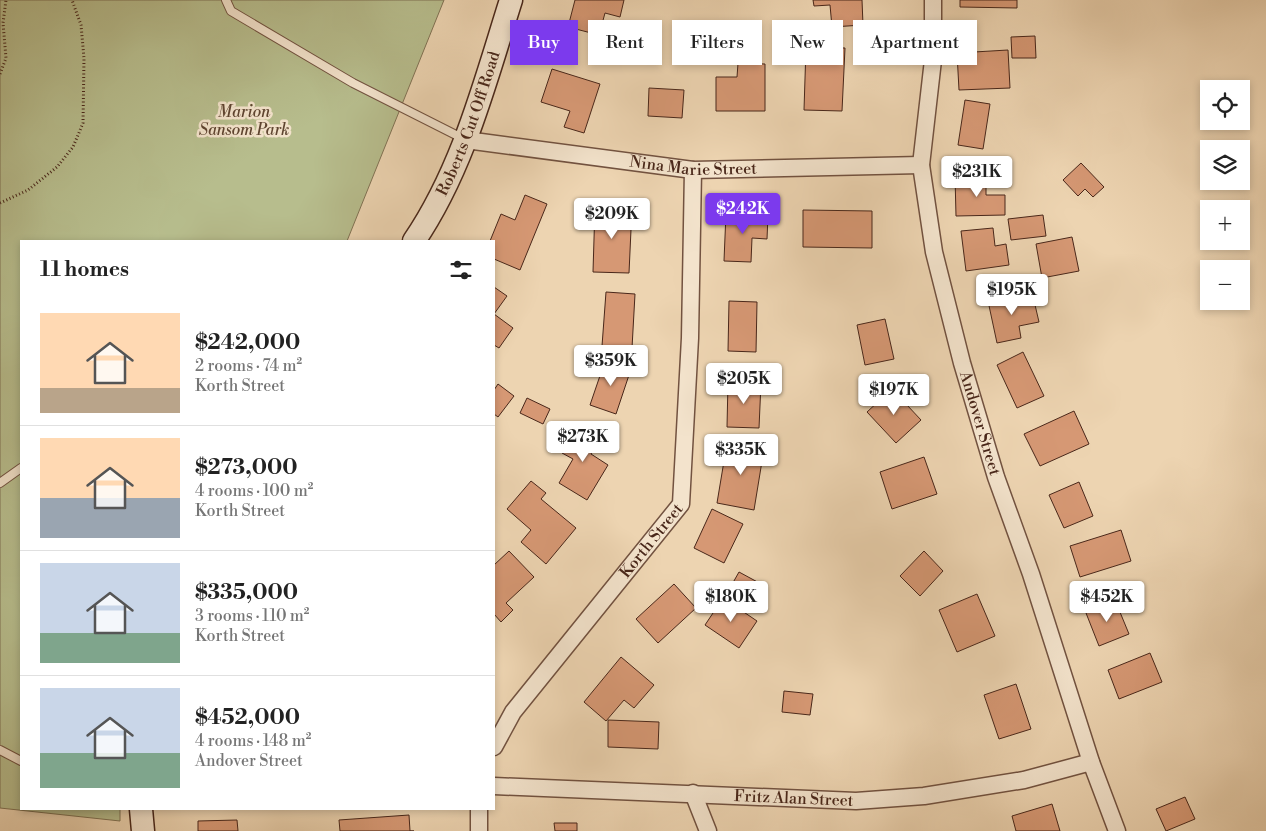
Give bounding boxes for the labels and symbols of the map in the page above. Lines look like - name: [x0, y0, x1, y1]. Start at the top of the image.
- street label: Roberts Cut Off Road: [432, 49, 504, 199]
- park label: Marion Sansom Park: [199, 102, 289, 140]
- street label: Nina Marie Street: [628, 152, 757, 180]
- pin: $231K: [942, 156, 1012, 198]
- pin: $242K: [708, 192, 778, 235]
- pin: $209K: [577, 198, 647, 240]
- pin: $195K: [977, 274, 1047, 316]
- pin: $359K: [576, 344, 646, 387]
- pin: $205K: [709, 362, 779, 405]
- street label: Andover Street: [955, 368, 1005, 478]
- pin: $197K: [859, 374, 929, 416]
- pin: $273K: [548, 420, 618, 463]
- pin: $335K: [706, 434, 776, 476]
- street label: Korth Street: [615, 499, 688, 582]
- pin: $180K: [696, 580, 766, 623]
- pin: $452K: [1072, 580, 1142, 623]
- street label: Fritz Alan Street: [734, 786, 854, 811]

